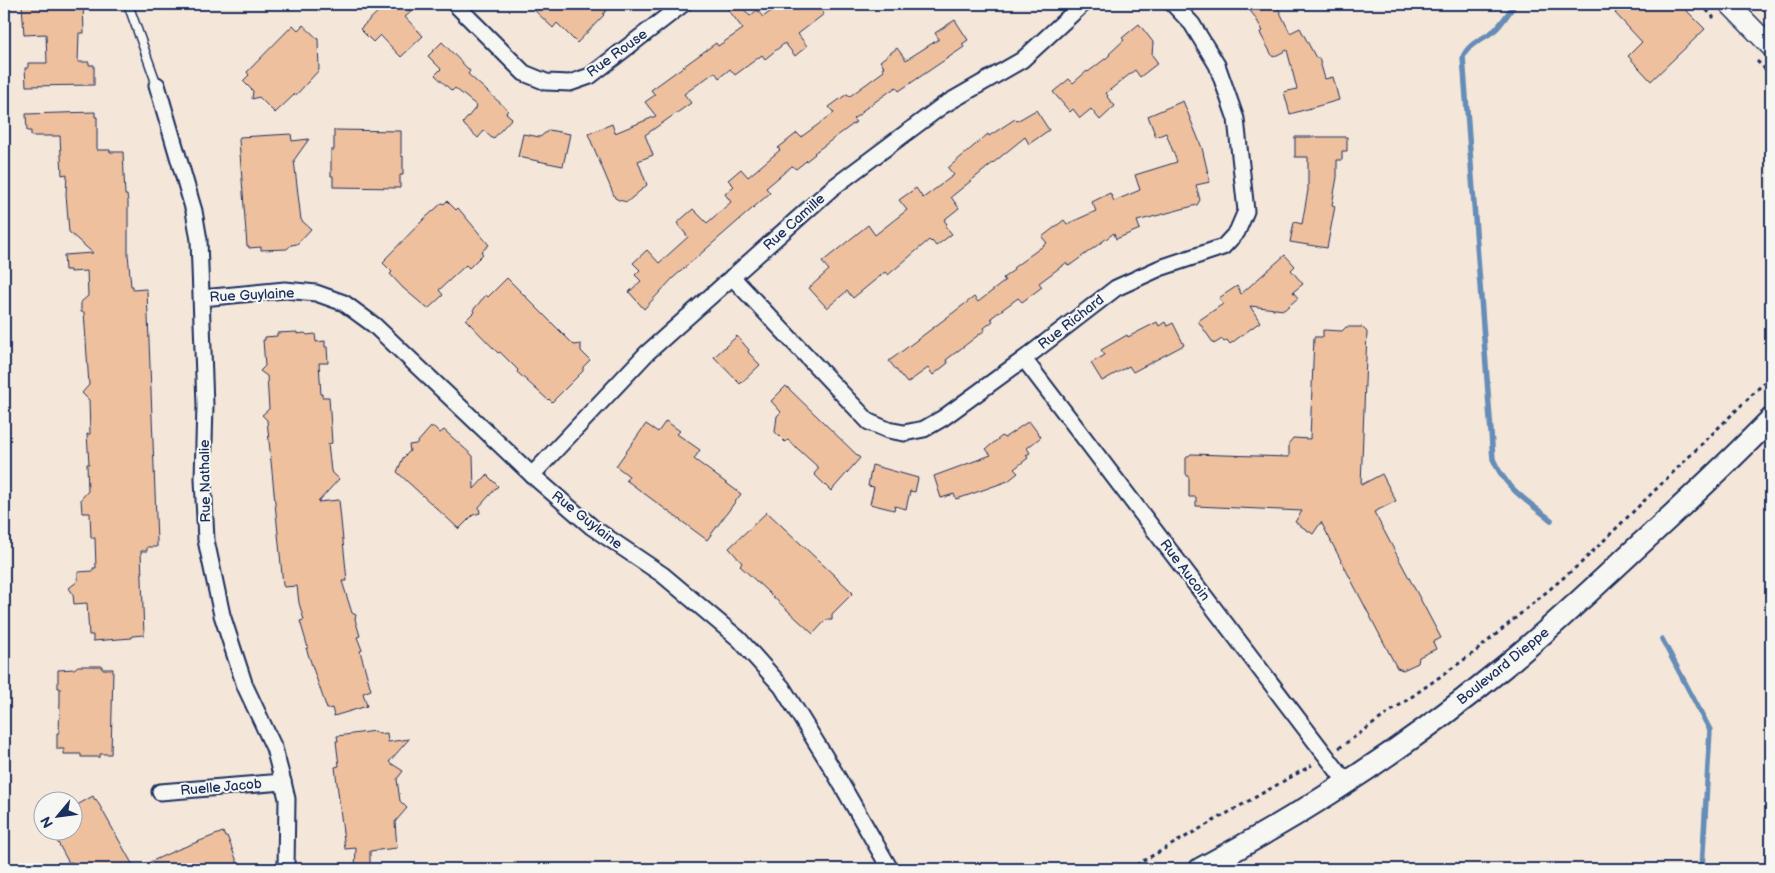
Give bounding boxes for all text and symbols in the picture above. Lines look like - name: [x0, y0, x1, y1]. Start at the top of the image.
- street label: Rue Rouse: [583, 25, 651, 81]
- street label: Rue Camille: [760, 190, 828, 254]
- street label: Rue Guylaine: [209, 284, 295, 306]
- street label: Rue Richard: [1035, 291, 1107, 353]
- street label: Rue Nathalie: [196, 439, 214, 523]
- street label: Rue Guylaine: [548, 487, 626, 553]
- street label: Rue Aucoin: [1156, 536, 1214, 604]
- street label: Boulevard Dieppe: [1453, 624, 1553, 708]
- street label: Ruelle Jacob: [180, 775, 263, 799]
- north arrow: [32, 790, 82, 840]
- text: N: [37, 813, 57, 831]

